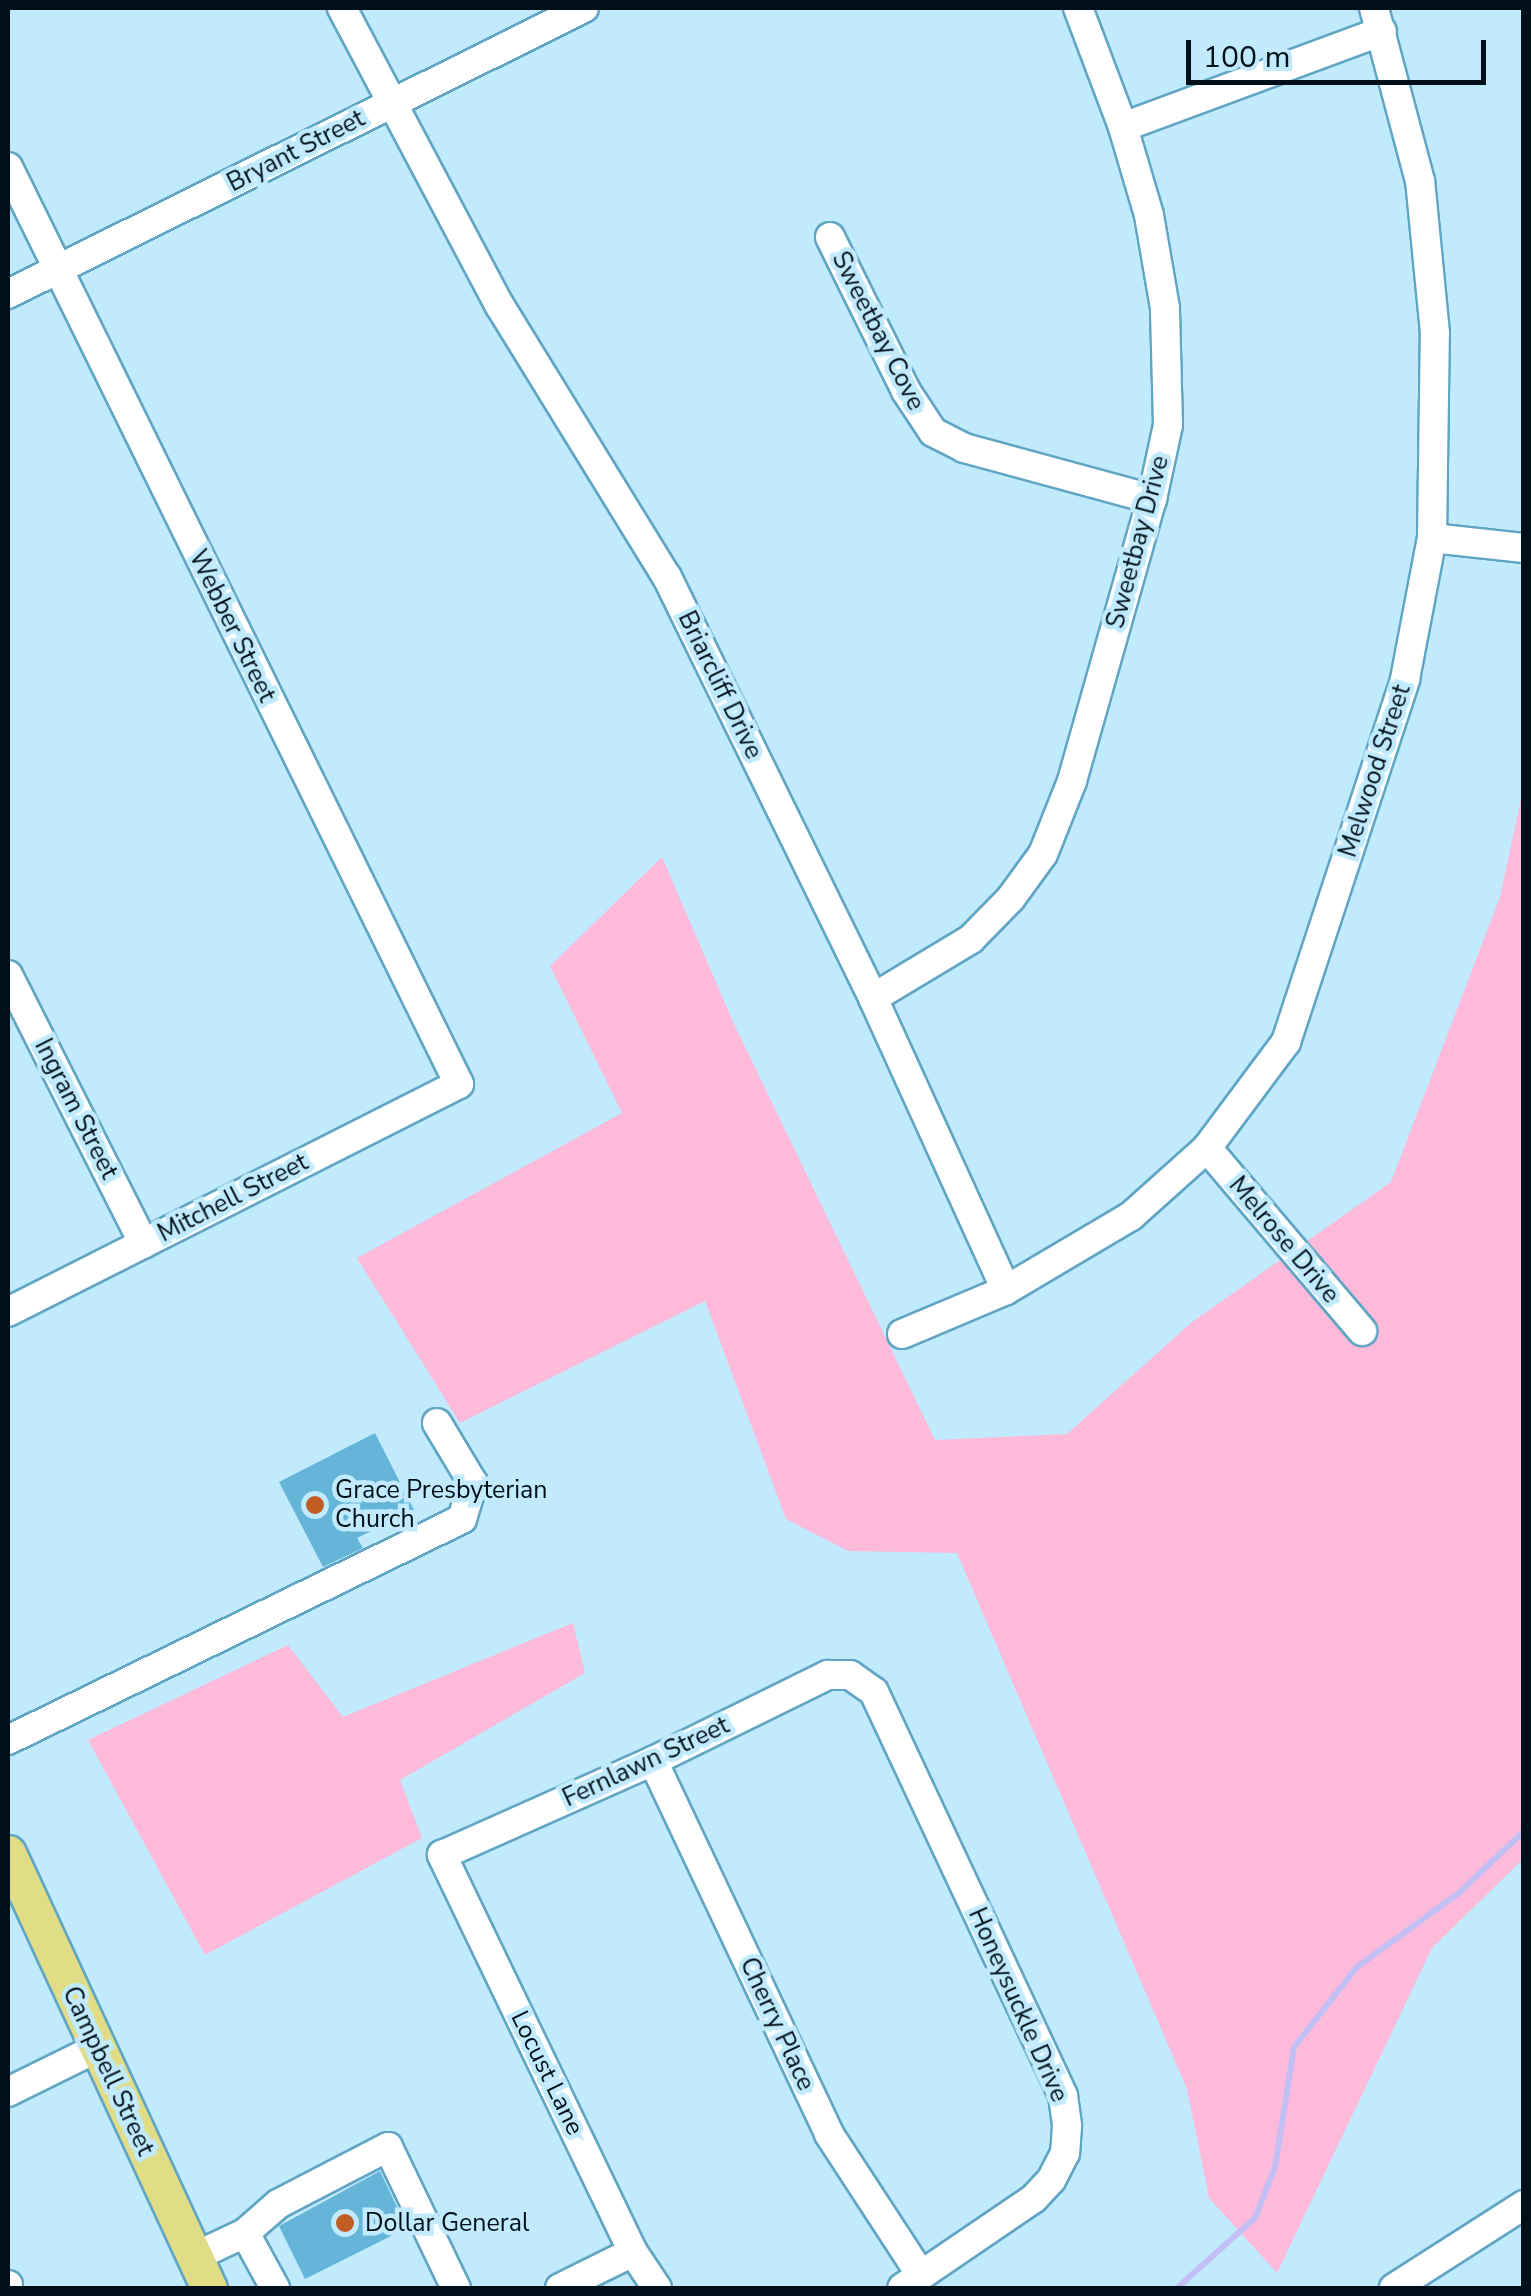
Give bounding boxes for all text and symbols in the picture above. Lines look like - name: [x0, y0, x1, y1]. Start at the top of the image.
- scale bar: [1191, 20, 1491, 82]
- text: 100 m: [1203, 37, 1290, 78]
- street label: Bryant Street: [222, 104, 370, 198]
- street label: Sweetbay Cove: [825, 247, 931, 415]
- street label: Sweetbay Drive: [1101, 452, 1175, 632]
- street label: Webber Street: [182, 545, 282, 707]
- street label: Briarcliff Drive: [671, 606, 769, 764]
- street label: Melwood Street: [1333, 681, 1417, 861]
- street label: Ingram Street: [28, 1034, 124, 1184]
- street label: Mitchell Street: [153, 1147, 313, 1249]
- street label: Melrose Drive: [1222, 1171, 1346, 1309]
- place label: Grace Presbyterian Church: [335, 1476, 548, 1535]
- marker: Grace Presbyterian Church: [304, 1494, 326, 1516]
- street label: Fernlawn Street: [558, 1710, 734, 1814]
- street label: Honeysuckle Drive: [962, 1903, 1074, 2107]
- street label: Cherry Place: [733, 1953, 821, 2095]
- street label: Campbell Street: [56, 1982, 160, 2160]
- street label: Locust Lane: [504, 2006, 590, 2140]
- place label: Dollar General: [365, 2208, 529, 2238]
- marker: Dollar General: [334, 2212, 356, 2234]

